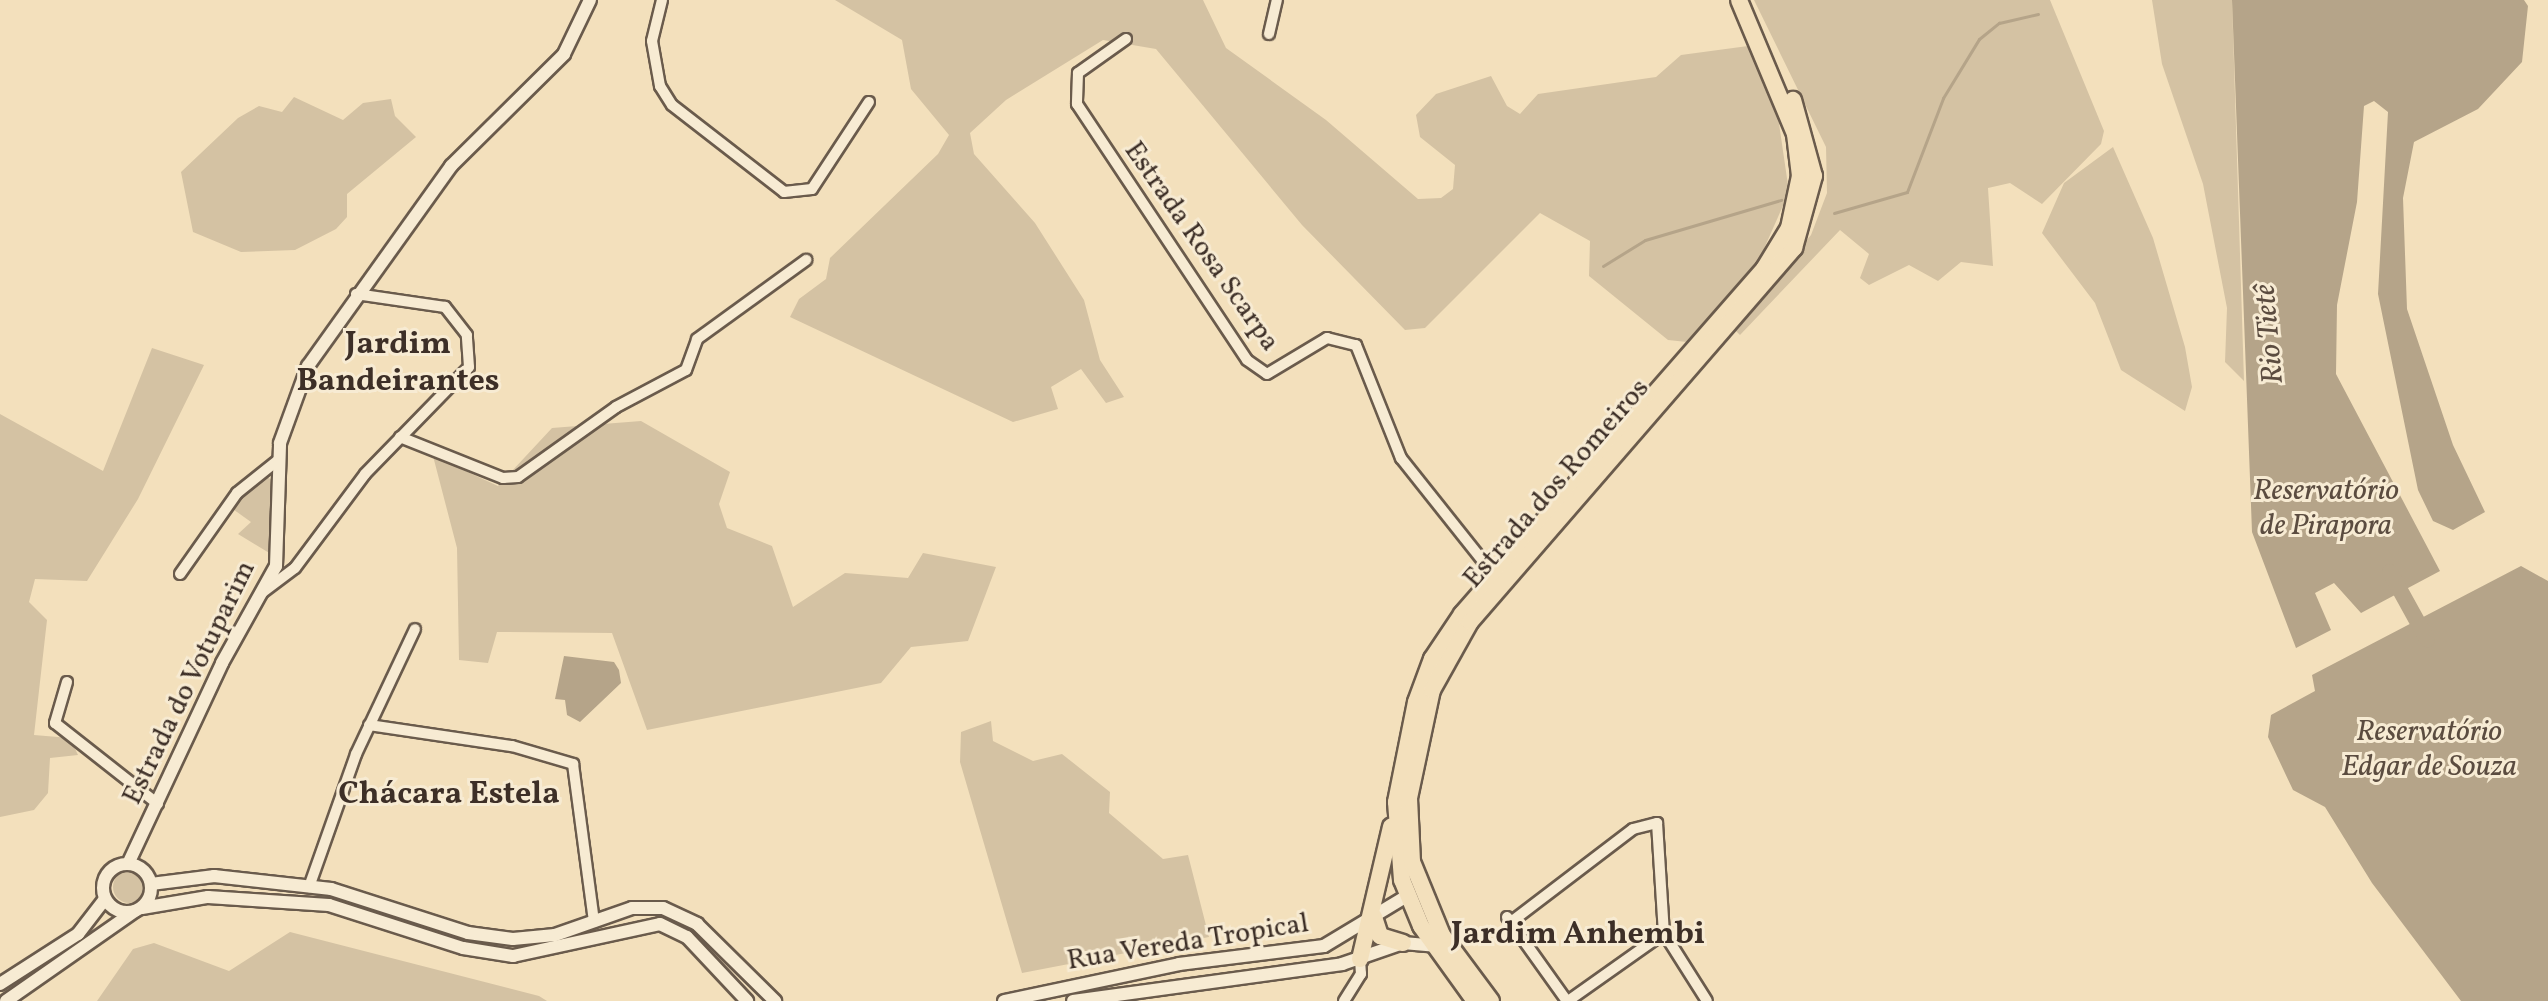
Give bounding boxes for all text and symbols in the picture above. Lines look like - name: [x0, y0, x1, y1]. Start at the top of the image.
- street label: Estrada Rosa Scarpa: [1116, 136, 1286, 358]
- water label: Rio Tietê: [2248, 283, 2292, 385]
- district label: Jardim Bandeirantes: [296, 327, 500, 402]
- street label: Estrada dos Romeiros: [1457, 372, 1657, 596]
- water label: Reservatório de Pirapora: [2253, 473, 2399, 544]
- street label: Estrada do Votuparim: [116, 555, 264, 811]
- water label: Reservatório Edgar de Souza: [2341, 714, 2517, 784]
- district label: Chácara Estela: [338, 776, 560, 814]
- street label: Rua Vereda Tropical: [1064, 907, 1312, 979]
- district label: Jardim Anhembi: [1451, 916, 1705, 954]

